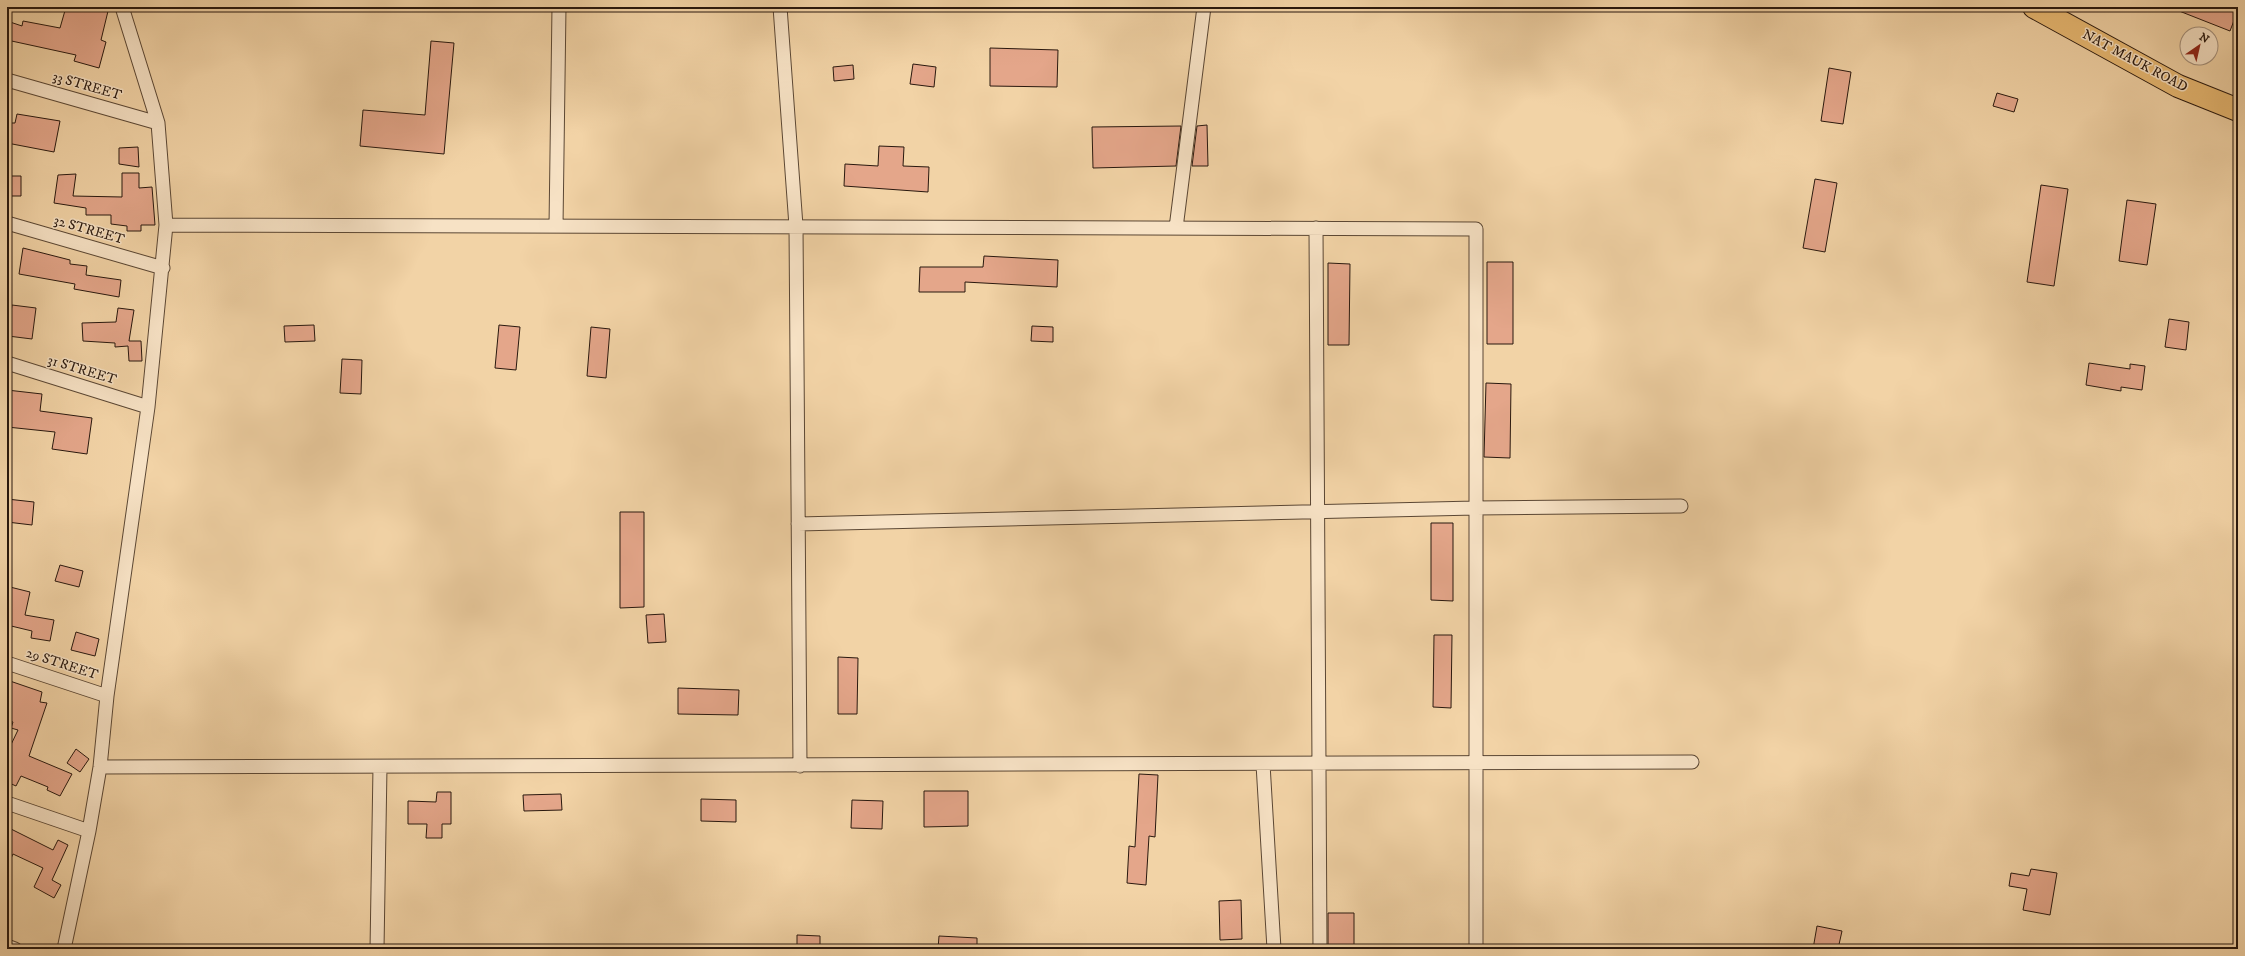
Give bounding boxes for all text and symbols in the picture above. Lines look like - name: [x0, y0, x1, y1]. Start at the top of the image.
- street label: NAT MAUK ROAD: [2079, 26, 2191, 96]
- north arrow: [2179, 26, 2219, 66]
- text: N: [2196, 30, 2212, 47]
- street label: 33 STREET: [50, 68, 124, 105]
- street label: 32 STREET: [52, 211, 127, 249]
- street label: 31 STREET: [45, 351, 119, 389]
- street label: 29 STREET: [24, 644, 101, 684]

